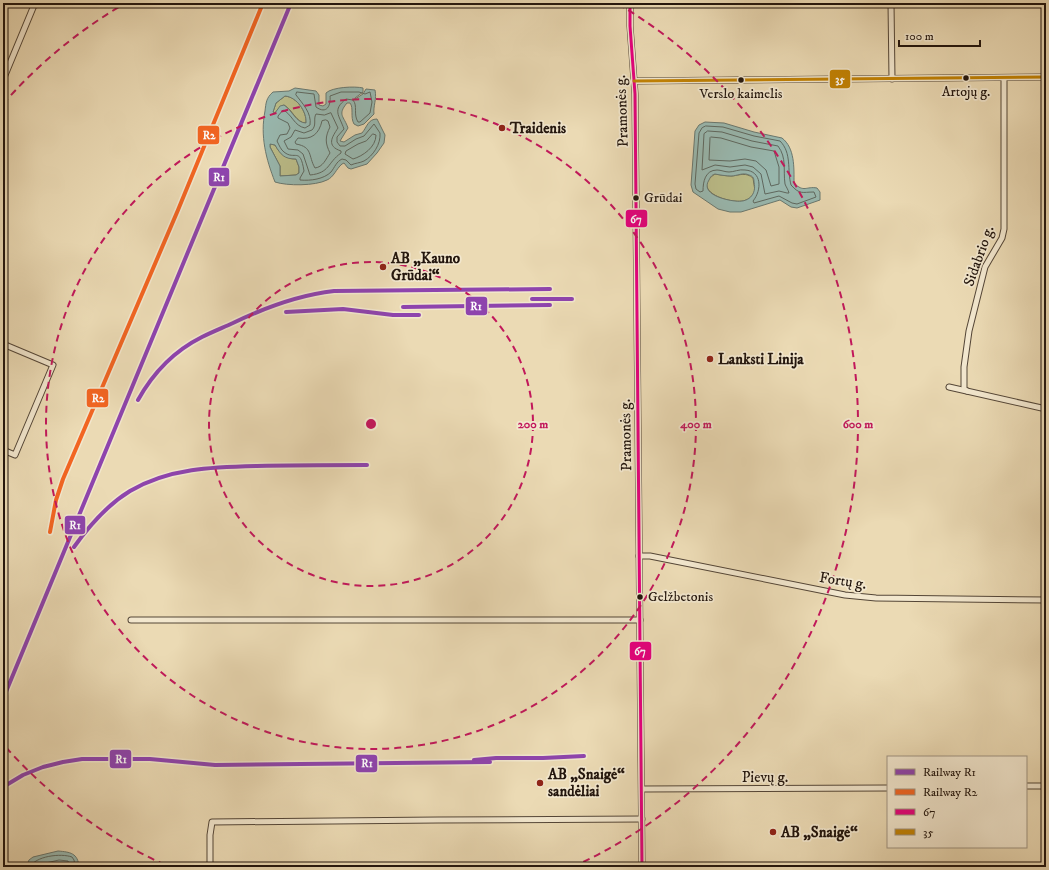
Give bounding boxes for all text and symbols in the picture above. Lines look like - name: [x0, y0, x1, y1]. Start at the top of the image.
- scale bar: [899, 22, 980, 48]
- text: 100 m: [905, 29, 934, 44]
- line badge: 35: [829, 69, 851, 89]
- text: 35: [835, 73, 845, 87]
- marker: Artojų g.: [961, 73, 971, 83]
- street label: Pramonės g.: [611, 75, 633, 147]
- marker: Verslo kaimelis: [736, 75, 746, 85]
- place label: Artojų g.: [942, 83, 990, 101]
- place label: Verslo kaimelis: [698, 85, 783, 103]
- place label: Traidenis: [509, 119, 566, 138]
- marker: Traidenis: [497, 123, 507, 133]
- line badge: R2: [197, 125, 220, 145]
- text: R2: [203, 129, 216, 143]
- line badge: R1: [208, 167, 230, 187]
- text: R1: [213, 171, 225, 185]
- place label: Grūdai: [644, 189, 683, 207]
- marker: Grūdai: [631, 193, 641, 203]
- line badge: 67: [625, 209, 648, 228]
- text: 67: [630, 213, 642, 227]
- street label: Sidabrio g.: [959, 223, 999, 289]
- place label: AB „Kauno Grūdai“: [390, 249, 461, 285]
- marker: AB „Kauno Grūdai“: [378, 262, 388, 272]
- line badge: R1: [465, 296, 488, 316]
- text: R1: [470, 300, 482, 314]
- place label: Lanksti Linija: [718, 350, 804, 369]
- marker: Lanksti Linija: [705, 354, 715, 364]
- line badge: R2: [86, 388, 109, 408]
- text: R2: [92, 392, 105, 406]
- street label: Pramonės g.: [616, 399, 636, 471]
- centre of rings: [364, 417, 378, 431]
- text: 200 m: [518, 417, 548, 432]
- text: 400 m: [679, 417, 712, 432]
- text: 600 m: [843, 417, 873, 432]
- line badge: R1: [64, 515, 86, 535]
- text: R1: [69, 519, 81, 533]
- street label: Fortų g.: [818, 568, 868, 594]
- place label: Gelžbetonis: [648, 588, 713, 606]
- marker: Gelžbetonis: [635, 592, 645, 602]
- line badge: 67: [629, 641, 652, 661]
- text: 67: [634, 645, 646, 659]
- line badge: R1: [109, 749, 132, 769]
- text: R1: [115, 753, 127, 767]
- line badge: R1: [355, 754, 378, 773]
- legend: [887, 756, 1027, 848]
- text: R1: [361, 757, 373, 771]
- place label: AB „Snaigė“ sandėliai: [547, 765, 625, 801]
- text: Railway R1: [923, 765, 976, 780]
- street label: Pievų g.: [742, 768, 788, 787]
- marker: AB „Snaigė“ sandėliai: [535, 778, 545, 788]
- text: Railway R2: [923, 785, 978, 800]
- text: 67: [923, 805, 936, 820]
- place label: AB „Snaigė“: [780, 823, 858, 842]
- text: 35: [923, 825, 933, 840]
- marker: AB „Snaigė“: [768, 827, 778, 837]

